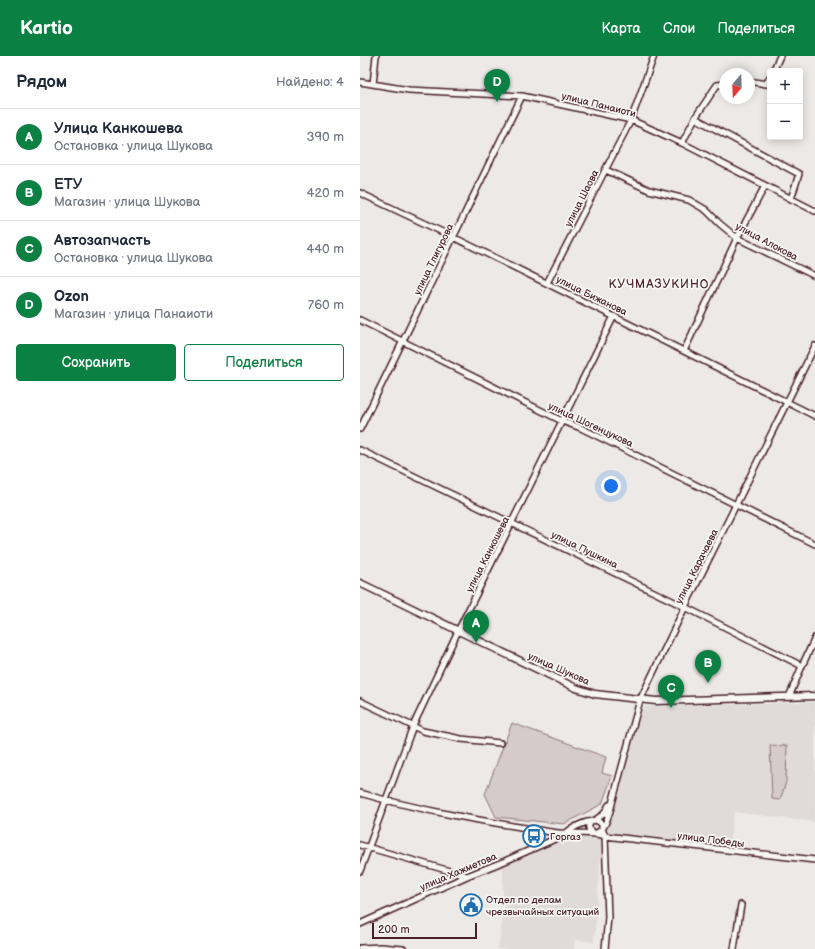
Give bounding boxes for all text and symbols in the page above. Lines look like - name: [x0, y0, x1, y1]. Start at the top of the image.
- text: Kartio: [20, 17, 73, 40]
- text: Карта: [601, 20, 641, 37]
- text: Слои: [663, 20, 695, 37]
- text: Поделиться: [717, 20, 795, 37]
- north arrow: [719, 68, 755, 104]
- map controls: [767, 68, 803, 140]
- button: +: [767, 68, 803, 104]
- pin: D: [484, 69, 510, 102]
- text: Рядом: [16, 72, 67, 92]
- text: Найдено: 4: [276, 74, 344, 90]
- street label: улица Панаиоти: [560, 90, 637, 120]
- button: −: [767, 104, 803, 140]
- text: Улица Канкошева: [54, 119, 183, 138]
- text: A: [25, 129, 33, 145]
- text: 390 m: [307, 129, 344, 145]
- text: Остановка · улица Шукова: [54, 138, 213, 154]
- street label: улица Шаова: [562, 168, 601, 229]
- text: ЕТУ: [54, 175, 82, 194]
- text: B: [24, 185, 34, 201]
- text: 420 m: [306, 185, 344, 201]
- text: Магазин · улица Шукова: [54, 194, 200, 210]
- street label: улица Алокова: [733, 220, 800, 263]
- street label: улица Тлигурова: [411, 222, 456, 297]
- text: Автозапчасть: [54, 231, 151, 250]
- text: C: [24, 241, 34, 257]
- text: 440 m: [306, 241, 344, 257]
- text: Остановка · улица Шукова: [54, 250, 213, 266]
- street label: улица Бижанова: [554, 273, 629, 318]
- district label: КУЧМАЗУКИНО: [609, 277, 709, 292]
- text: Ozon: [54, 287, 89, 306]
- text: D: [24, 297, 34, 313]
- text: 760 m: [308, 297, 344, 313]
- text: Магазин · улица Панаиоти: [54, 306, 213, 322]
- button: Сохранить: [16, 344, 176, 381]
- button: Поделиться: [184, 344, 344, 381]
- street label: улица Шогенцукова: [546, 400, 635, 450]
- your location: [601, 476, 621, 496]
- street label: улица Канкошева: [464, 515, 512, 594]
- street label: улица Карачаева: [673, 527, 721, 606]
- street label: улица Пушкина: [549, 529, 620, 571]
- pin: A: [463, 610, 489, 643]
- street label: улица Шукова: [526, 650, 591, 688]
- pin: B: [695, 650, 721, 683]
- pin: C: [658, 675, 684, 708]
- bus stop icon: Горгаз: [521, 823, 547, 849]
- street label: улица Победы: [677, 830, 745, 850]
- place label: Горгаз: [550, 831, 581, 843]
- street label: улица Хажметова: [418, 850, 499, 894]
- public building icon: Отдел по делам чрезвычайных ситуаций: [458, 892, 484, 918]
- place label: Отдел по делам чрезвычайных ситуаций: [486, 894, 600, 918]
- scale bar: [372, 921, 477, 940]
- text: 200 m: [378, 923, 410, 936]

